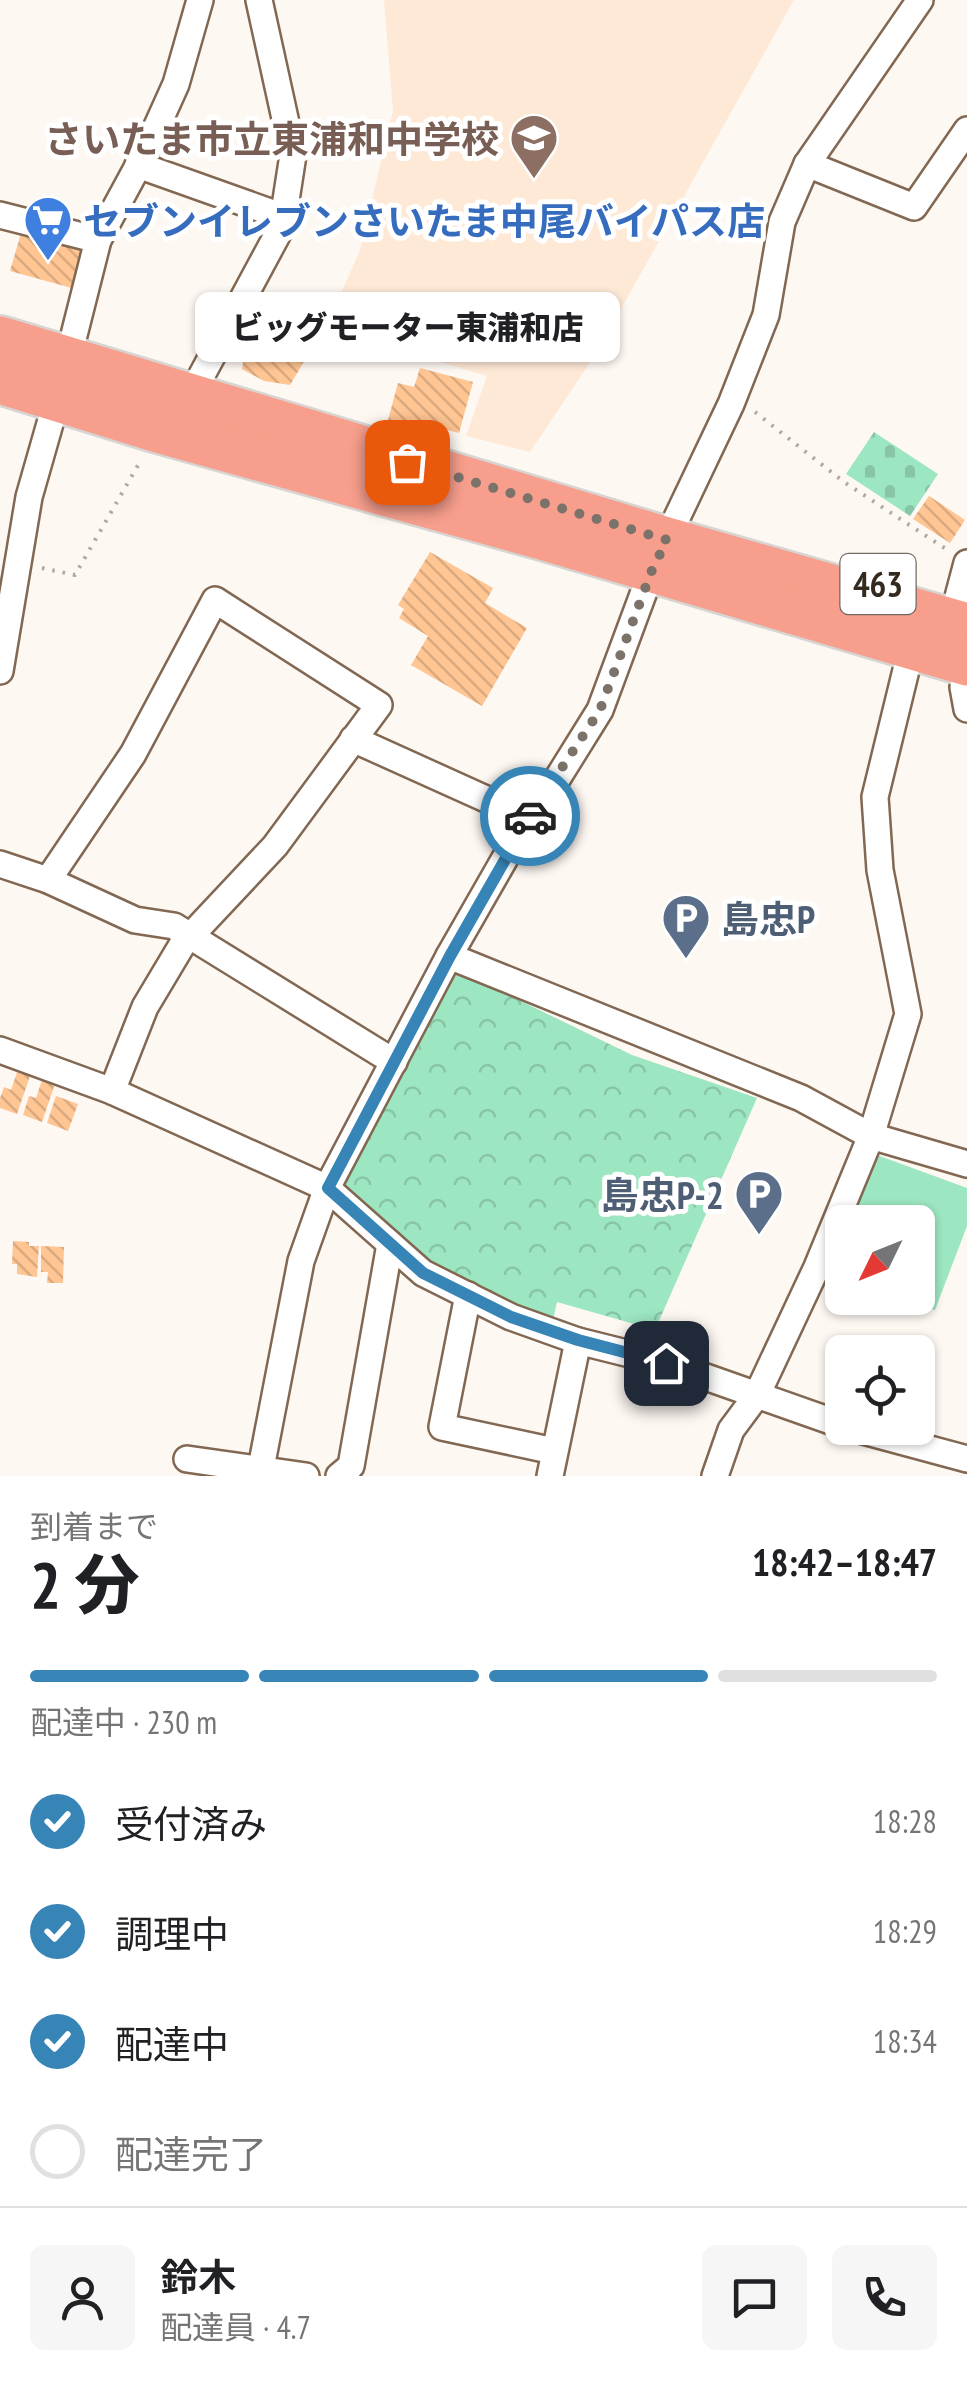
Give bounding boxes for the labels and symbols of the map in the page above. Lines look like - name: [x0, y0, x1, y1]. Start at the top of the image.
- school or university icon: さいたま市立東浦和中学校: [508, 112, 560, 180]
- place label: さいたま市立東浦和中学校: [44, 114, 499, 163]
- supermarket icon: セブンイレブンさいたま中尾バイパス店: [22, 194, 74, 262]
- place label: セブンイレブンさいたま中尾バイパス店: [83, 196, 765, 245]
- callout: ビッグモーター東浦和店: [195, 292, 620, 362]
- pin: [365, 420, 450, 505]
- road number: 463: [840, 554, 916, 614]
- courier: [480, 766, 580, 866]
- parking icon: 島忠P: [660, 892, 712, 960]
- place label: 島忠P: [721, 894, 815, 943]
- parking icon: 島忠P-2: [733, 1168, 785, 1236]
- place label: 島忠P-2: [601, 1170, 724, 1219]
- north arrow: [825, 1205, 935, 1315]
- pin: [624, 1321, 709, 1406]

